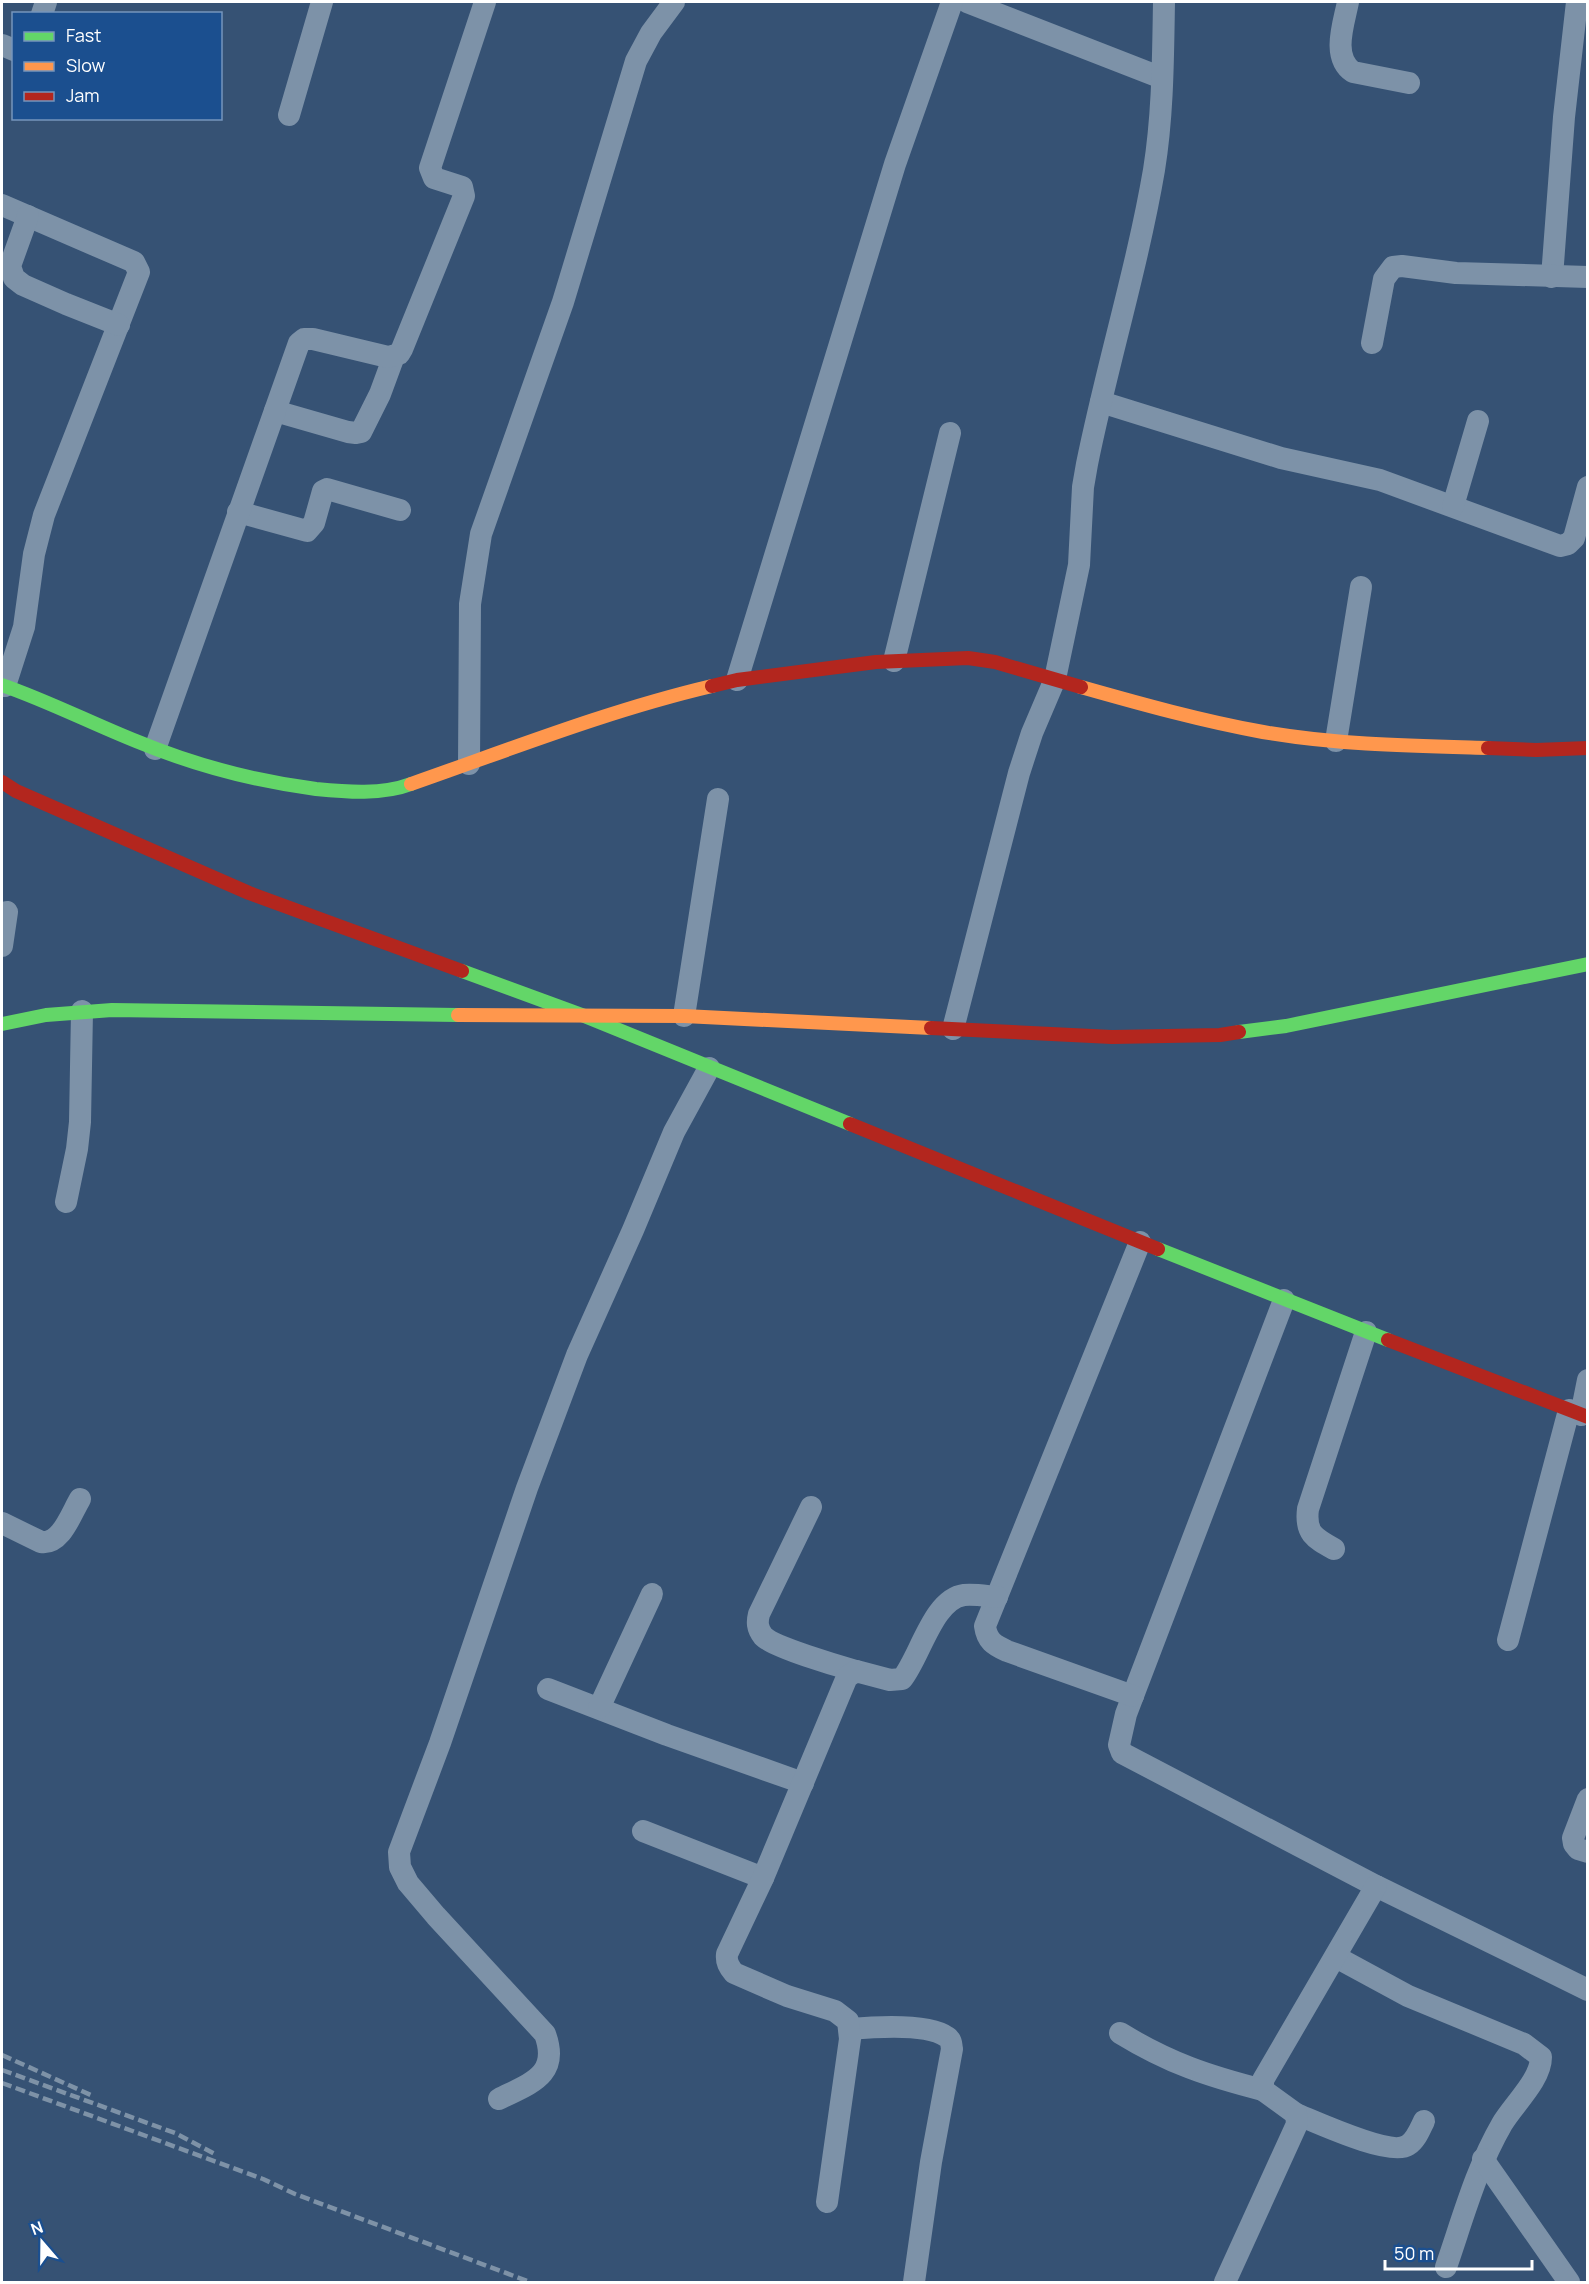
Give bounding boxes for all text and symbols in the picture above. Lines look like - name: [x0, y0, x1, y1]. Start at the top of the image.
- legend: [12, 12, 222, 120]
- text: Fast: [66, 23, 101, 47]
- text: Slow: [66, 53, 106, 77]
- text: Jam: [66, 83, 100, 107]
- north arrow: [12, 2212, 72, 2272]
- text: N: [28, 2216, 46, 2240]
- scale bar: [1385, 2233, 1532, 2271]
- text: 50 m: [1394, 2241, 1434, 2265]

